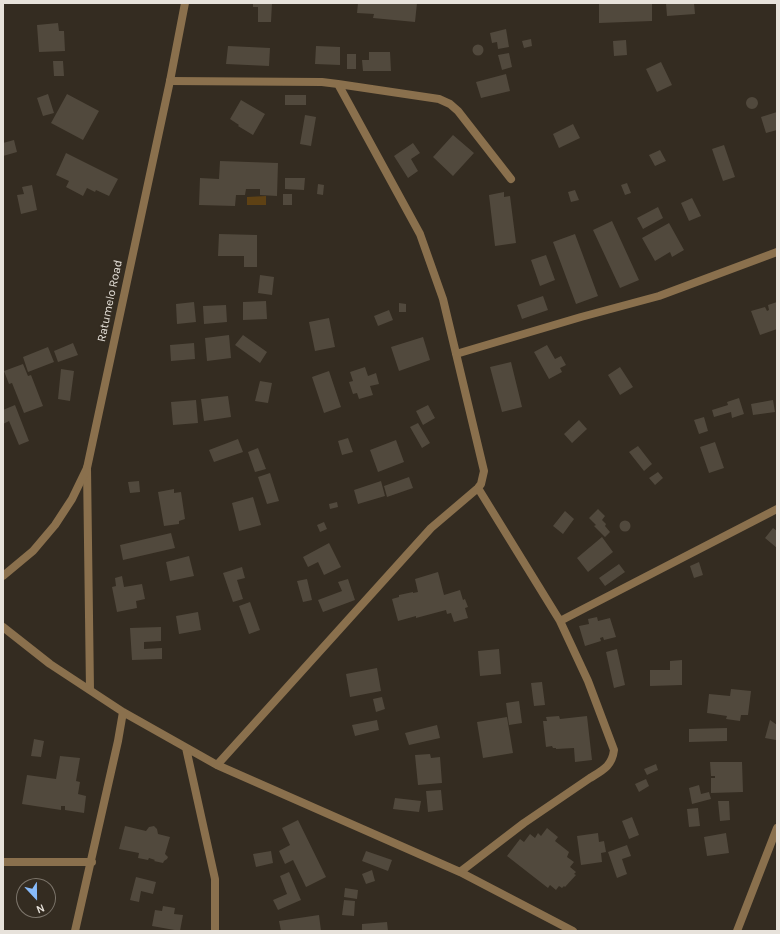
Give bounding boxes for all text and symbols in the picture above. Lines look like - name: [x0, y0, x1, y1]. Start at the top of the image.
- street label: Ratumelo Road: [94, 259, 126, 343]
- north arrow: [16, 878, 56, 918]
- text: N: [34, 901, 46, 916]

